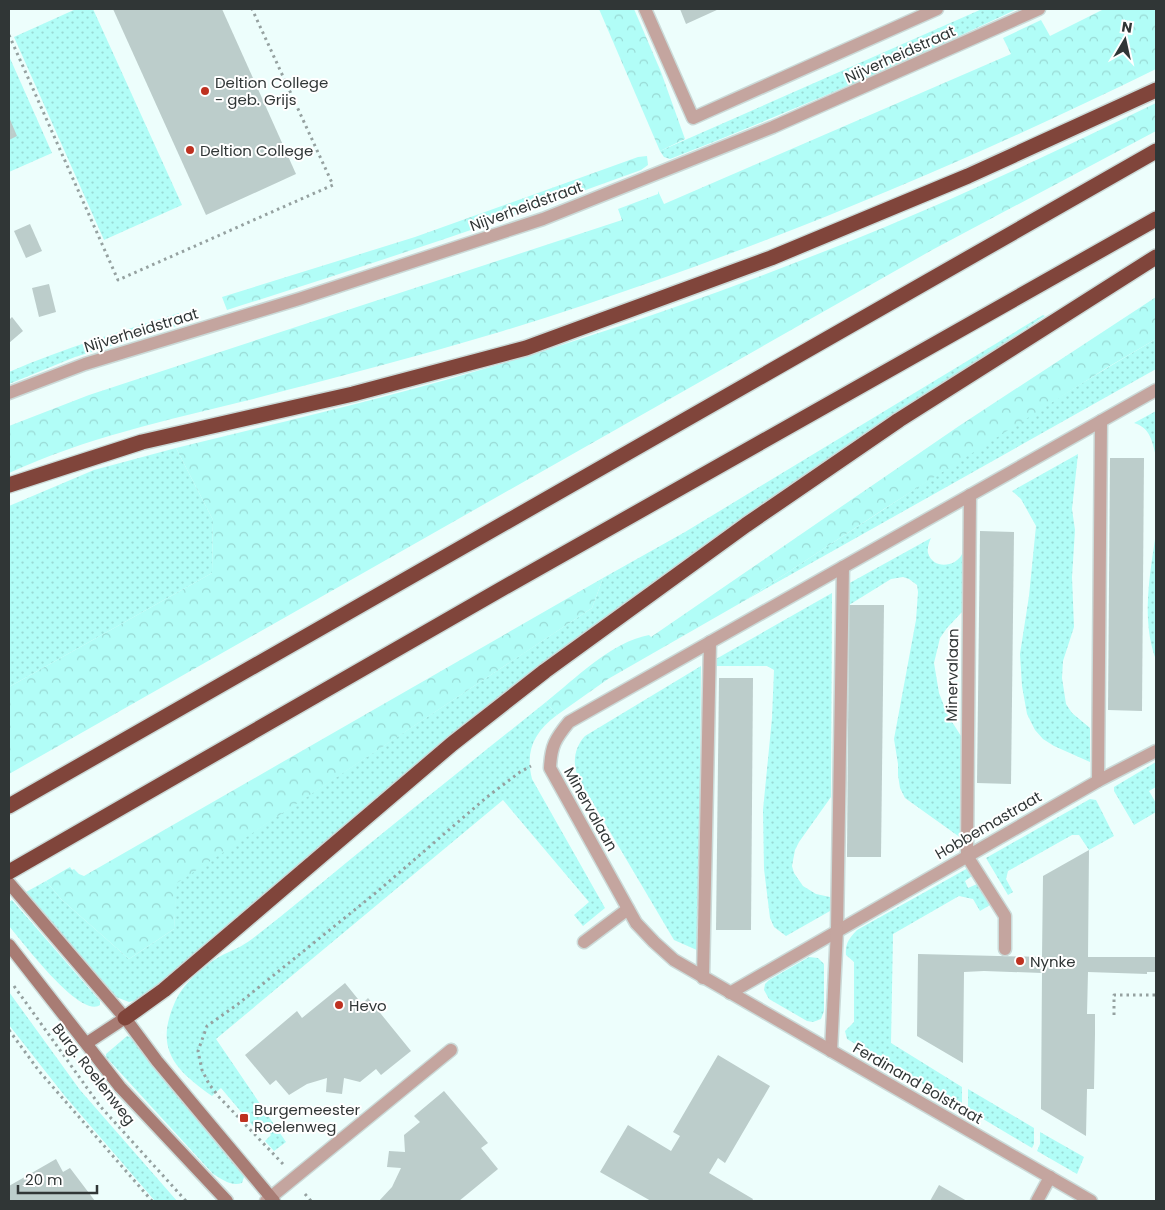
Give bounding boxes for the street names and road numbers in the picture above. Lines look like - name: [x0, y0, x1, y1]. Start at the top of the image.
- street label: Nijverheidstraat: [842, 20, 958, 88]
- street label: Nijverheidstraat: [467, 176, 585, 236]
- street label: Nijverheidstraat: [81, 303, 201, 357]
- street label: Minervalaan: [941, 628, 963, 722]
- street label: Minervalaan: [559, 763, 623, 855]
- street label: Hobbemastraat: [931, 786, 1045, 864]
- street label: Burg. Roelenweg: [48, 1019, 140, 1129]
- street label: Ferdinand Bolstraat: [849, 1037, 987, 1129]

